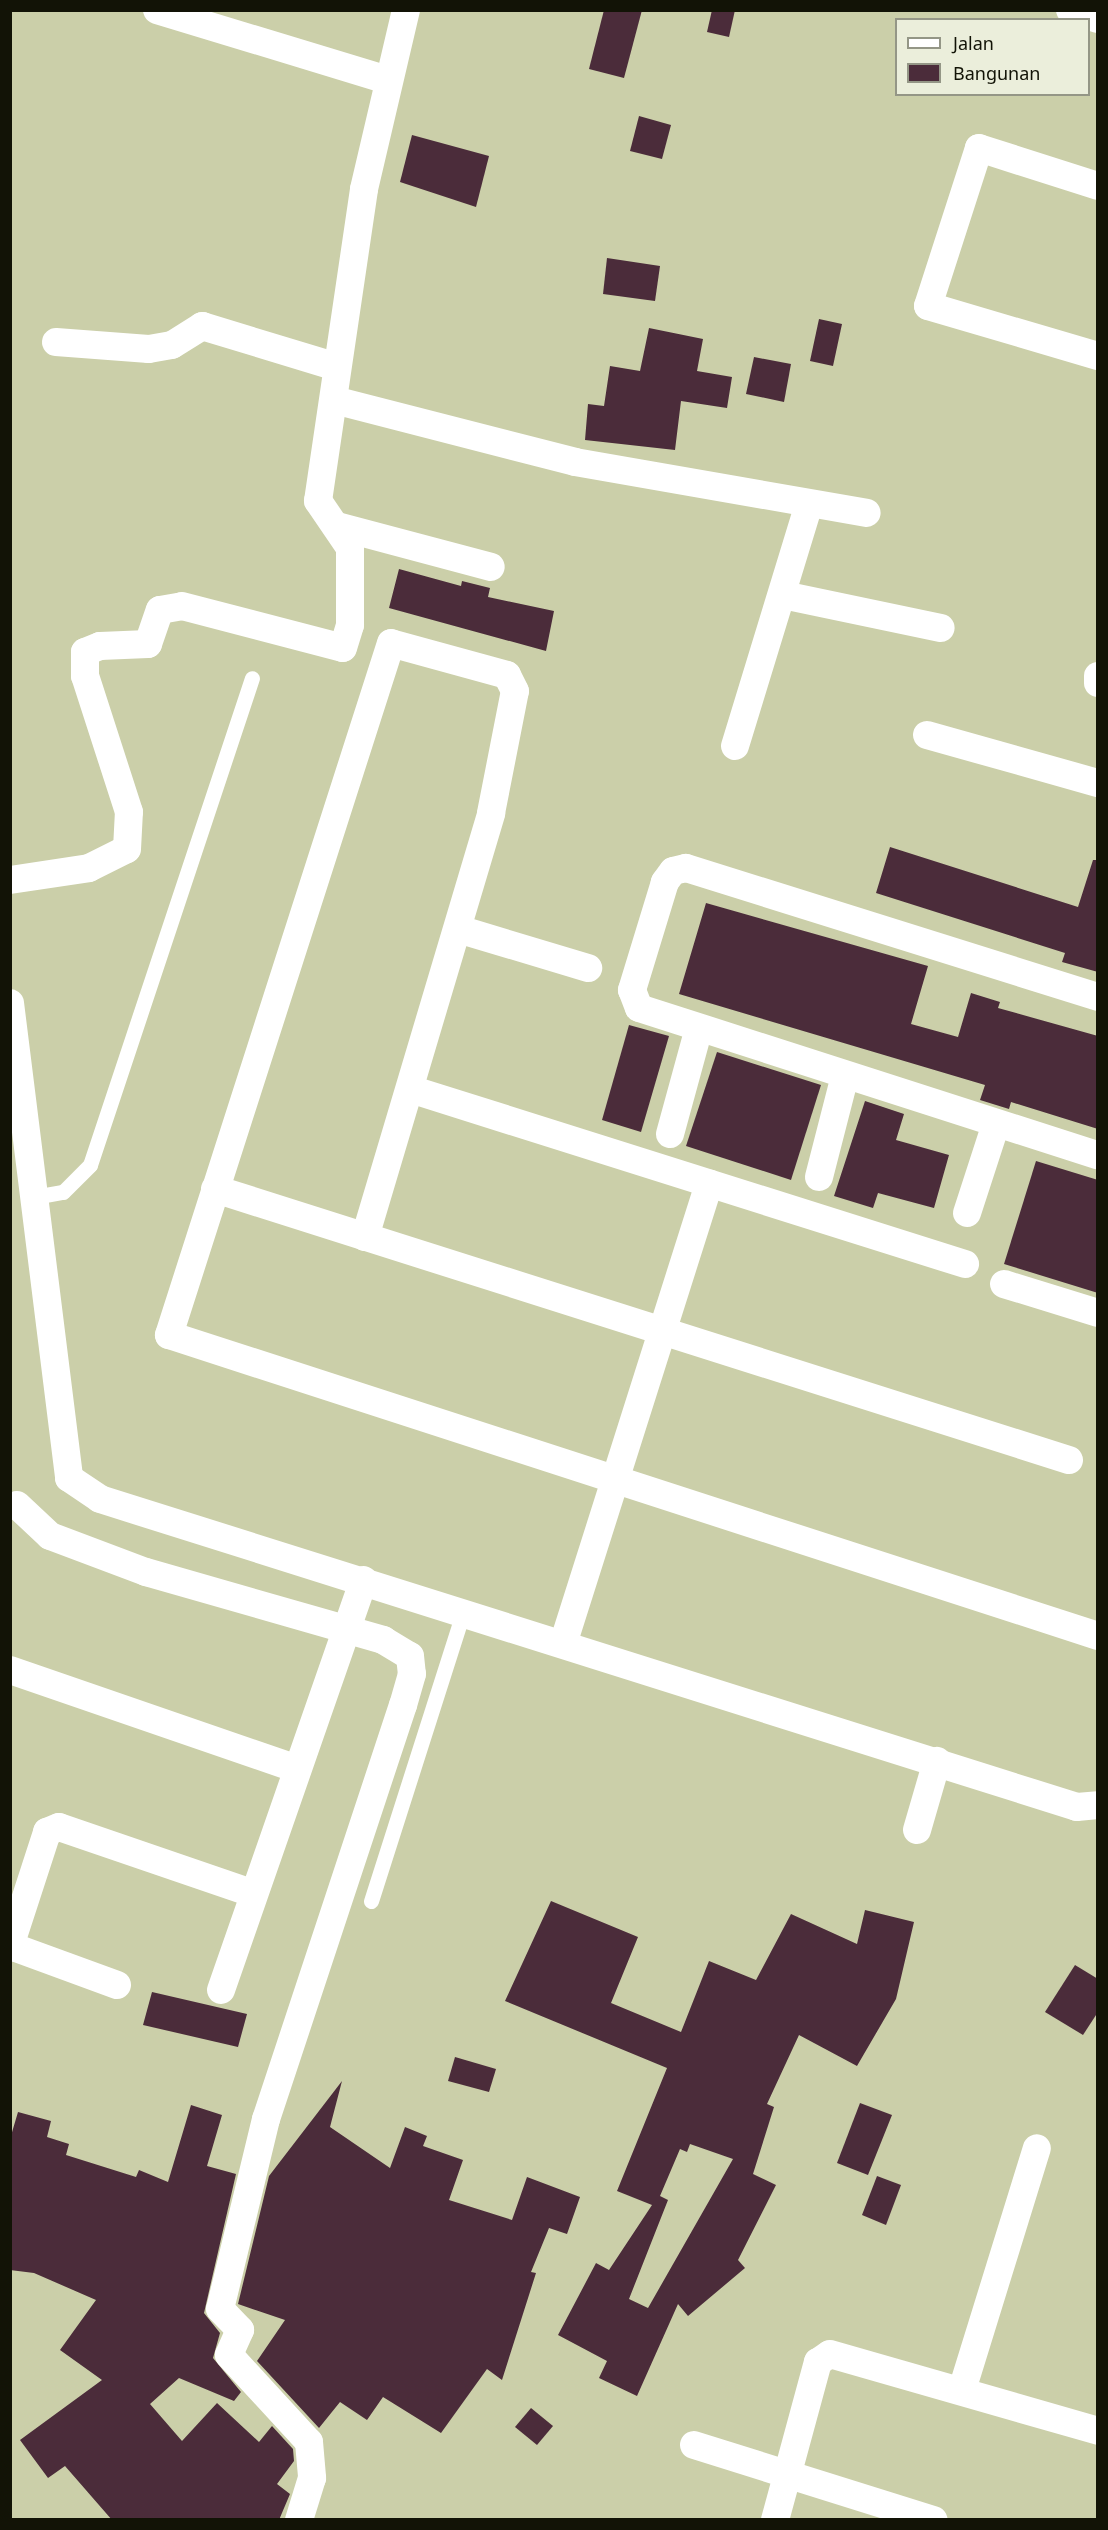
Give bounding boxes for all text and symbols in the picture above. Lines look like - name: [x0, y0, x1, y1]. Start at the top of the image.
- legend: [895, 18, 1090, 96]
- text: Jalan: [953, 31, 994, 55]
- text: Bangunan: [953, 61, 1040, 85]

